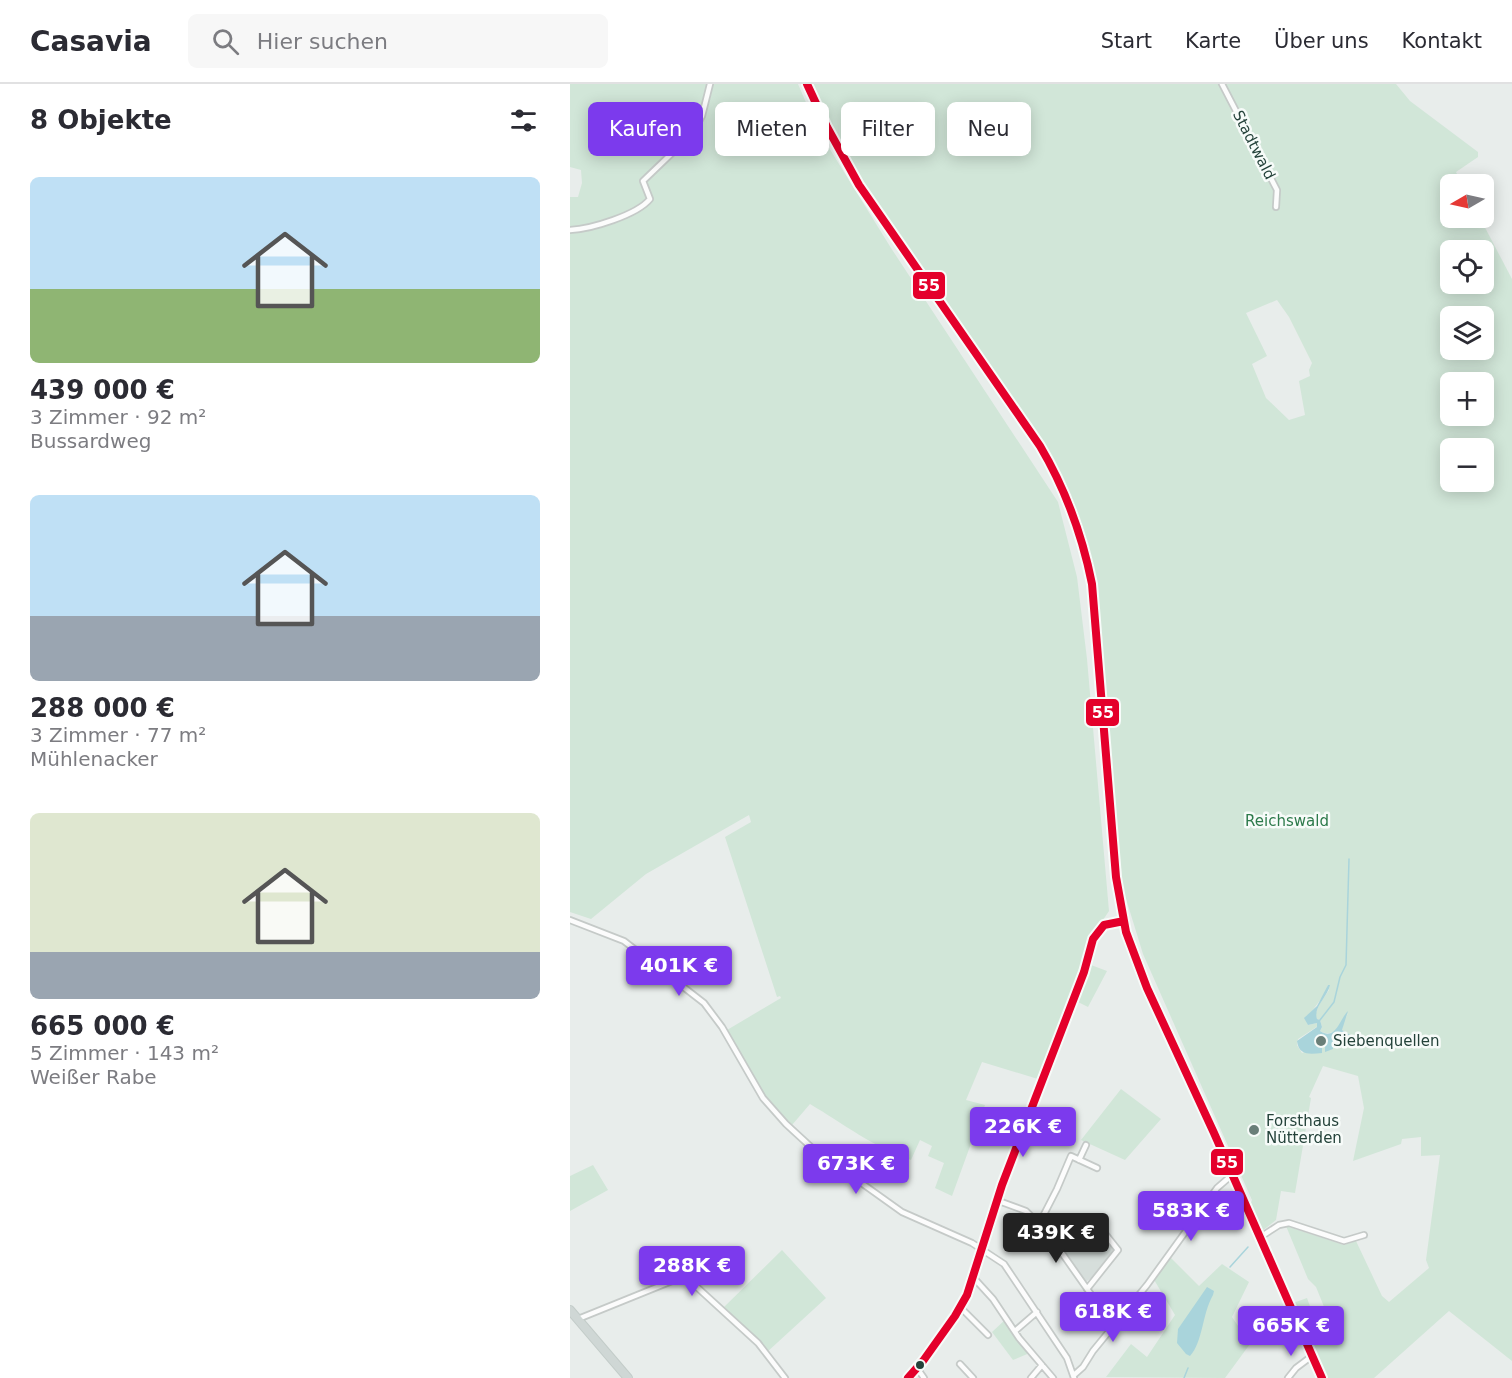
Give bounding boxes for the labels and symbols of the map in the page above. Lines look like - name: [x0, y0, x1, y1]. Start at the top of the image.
- street label: Stadtwald: [1229, 107, 1279, 183]
- north arrow: [1440, 174, 1494, 228]
- line badge: 55: [912, 271, 946, 300]
- text: 55: [918, 276, 940, 295]
- line badge: 55: [1085, 698, 1120, 727]
- text: 55: [1092, 703, 1114, 722]
- park label: Reichswald: [1245, 812, 1329, 830]
- pin: 401K €: [630, 946, 728, 997]
- place label: Siebenquellen: [1333, 1032, 1440, 1050]
- marker: Siebenquellen: [1314, 1034, 1328, 1048]
- pin: 226K €: [974, 1107, 1072, 1158]
- place label: Forsthaus Nütterden: [1266, 1112, 1342, 1147]
- marker: Forsthaus Nütterden: [1247, 1123, 1261, 1137]
- pin: 673K €: [807, 1144, 905, 1195]
- line badge: 55: [1210, 1148, 1244, 1176]
- text: 55: [1216, 1153, 1238, 1172]
- pin: 583K €: [1142, 1191, 1240, 1242]
- pin: 439K €: [1007, 1213, 1105, 1264]
- pin: 288K €: [643, 1246, 741, 1297]
- pin: 618K €: [1064, 1292, 1162, 1343]
- pin: 665K €: [1242, 1306, 1340, 1357]
- unlabelled marker: [914, 1359, 926, 1371]

